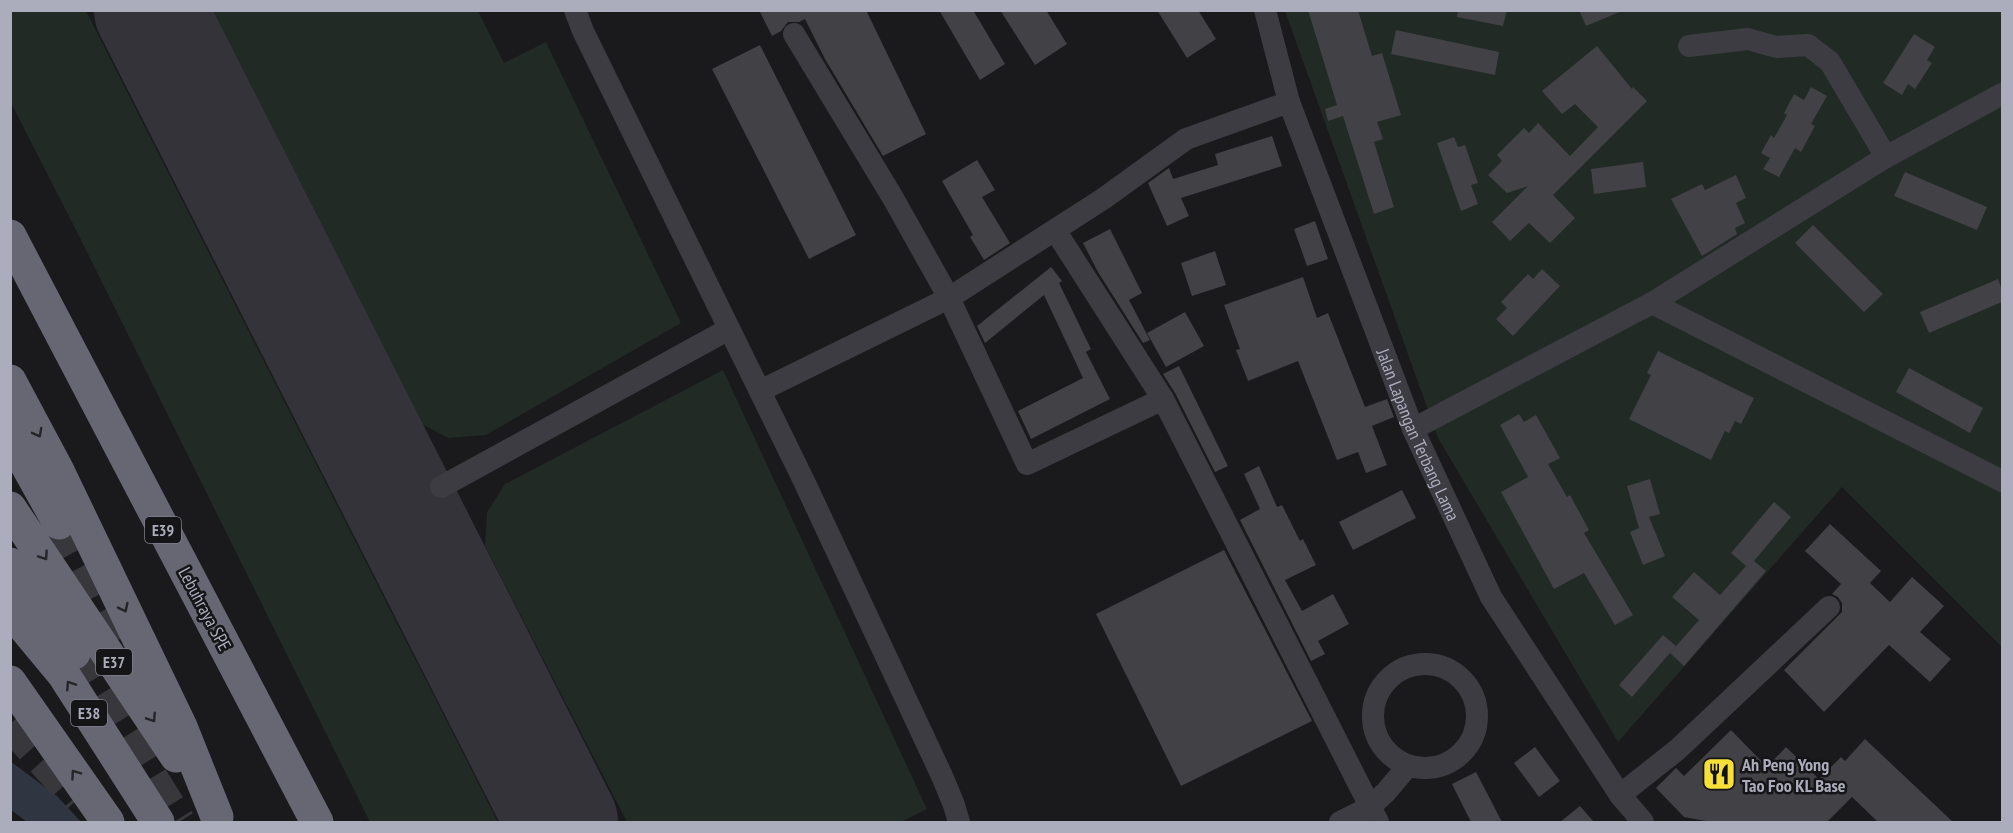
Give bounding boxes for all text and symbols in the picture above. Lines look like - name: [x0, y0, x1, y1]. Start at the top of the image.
- street label: Jalan Lapangan Terbang Lama: [1372, 344, 1465, 524]
- one-way arrow: [31, 427, 42, 437]
- road number: E39: [145, 517, 181, 543]
- one-way arrow: [36, 550, 48, 560]
- street label: Lebuhraya SPE: [173, 563, 237, 655]
- one-way arrow: [117, 602, 128, 613]
- road number: E37: [96, 649, 132, 675]
- one-way arrow: [66, 681, 78, 691]
- road number: E38: [71, 700, 107, 726]
- one-way arrow: [144, 712, 156, 722]
- place label: Ah Peng Yong Tao Foo KL Base: [1741, 753, 1846, 797]
- restaurant icon: Ah Peng Yong Tao Foo KL Base: [1701, 756, 1737, 792]
- one-way arrow: [72, 769, 83, 780]

